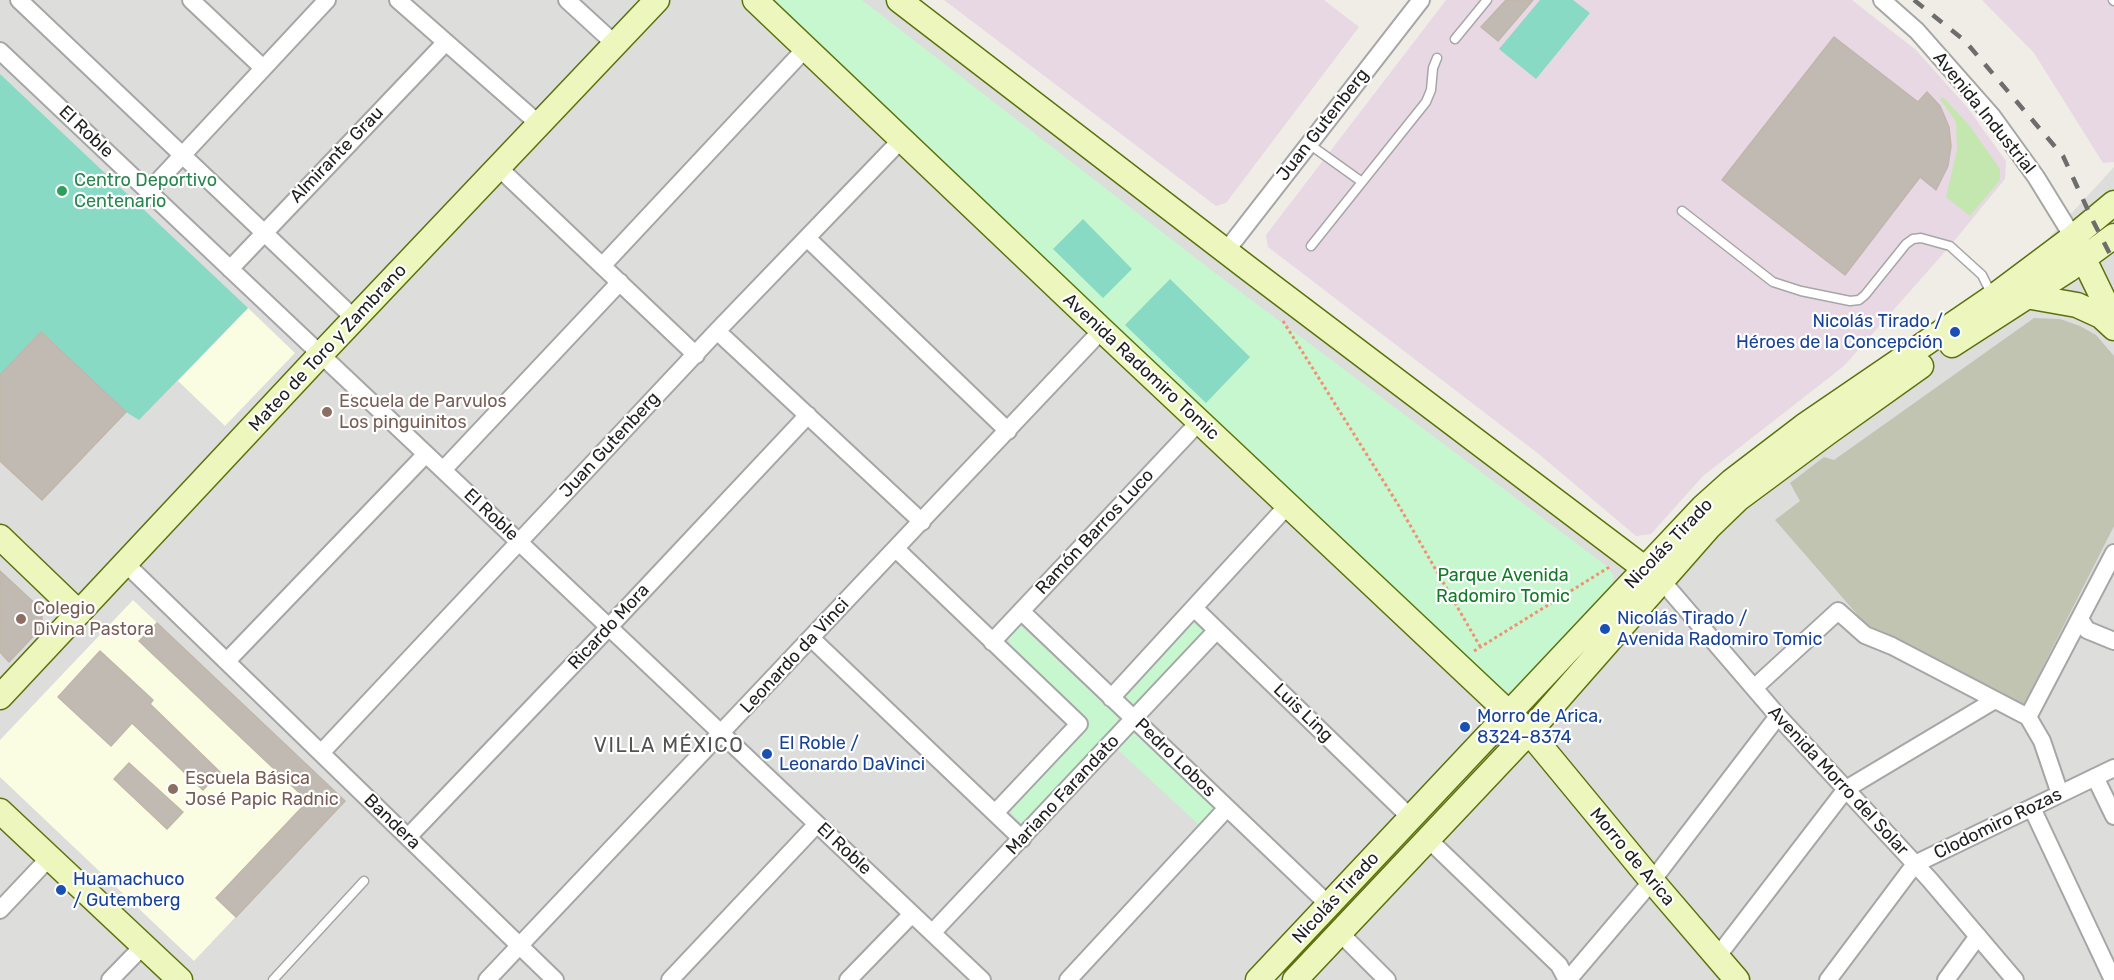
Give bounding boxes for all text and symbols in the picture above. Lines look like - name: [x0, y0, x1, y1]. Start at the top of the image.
- street label: Avenida Industrial: [1928, 48, 2040, 178]
- street label: Juan Gutenberg: [1272, 64, 1374, 186]
- street label: El Roble: [54, 101, 118, 163]
- street label: Almirante Grau: [286, 102, 388, 208]
- place label: Centro Deportivo Centenario: [74, 170, 217, 213]
- marker: Centro Deportivo Centenario: [55, 184, 69, 198]
- street label: Mateo de Toro y Zambrano: [245, 260, 411, 436]
- street label: Avenida Radomiro Tomic: [1059, 289, 1223, 445]
- place label: Nicolás Tirado / Héroes de la Concepción: [1736, 311, 1943, 354]
- marker: Nicolás Tirado / Héroes de la Concepción: [1948, 325, 1962, 339]
- street label: Juan Gutenberg: [555, 388, 665, 502]
- place label: Escuela de Parvulos Los pinguinitos: [339, 391, 507, 434]
- marker: Escuela de Parvulos Los pinguinitos: [320, 405, 334, 419]
- street label: Ramón Barros Luco: [1031, 465, 1159, 599]
- street label: El Roble: [459, 484, 523, 546]
- street label: Nicolás Tirado: [1620, 494, 1718, 594]
- park label: Parque Avenida Radomiro Tomic: [1436, 565, 1570, 608]
- street label: Ricardo Mora: [564, 580, 654, 674]
- street label: Leonardo da Vinci: [736, 594, 854, 718]
- place label: Colegio Divina Pastora: [33, 598, 154, 640]
- place label: Nicolás Tirado / Avenida Radomiro Tomic: [1617, 608, 1822, 650]
- marker: Colegio Divina Pastora: [14, 612, 28, 626]
- marker: Nicolás Tirado / Avenida Radomiro Tomic: [1598, 622, 1612, 636]
- street label: Luis Ling: [1269, 679, 1337, 747]
- street label: Avenida Morro del Solar: [1763, 702, 1913, 860]
- place label: Morro de Arica, 8324-8374: [1477, 706, 1603, 748]
- street label: Pedro Lobos: [1130, 714, 1220, 802]
- marker: Morro de Arica, 8324-8374: [1458, 720, 1472, 734]
- street label: Mariano Farandato: [1002, 730, 1124, 860]
- place label: El Roble / Leonardo DaVinci: [779, 733, 925, 776]
- district label: VILLA MÉXICO: [594, 734, 744, 758]
- marker: El Roble / Leonardo DaVinci: [760, 747, 774, 761]
- place label: Escuela Básica José Papic Radnic: [185, 768, 339, 810]
- marker: Escuela Básica José Papic Radnic: [166, 782, 180, 796]
- street label: Clodomiro Rozas: [1930, 784, 2066, 864]
- street label: Bandera: [359, 790, 425, 854]
- street label: Morro de Arica: [1585, 804, 1679, 910]
- street label: El Roble: [812, 818, 876, 880]
- street label: Nicolás Tirado: [1288, 848, 1384, 948]
- place label: Huamachuco / Gutemberg: [73, 869, 185, 912]
- marker: Huamachuco / Gutemberg: [54, 883, 68, 897]

